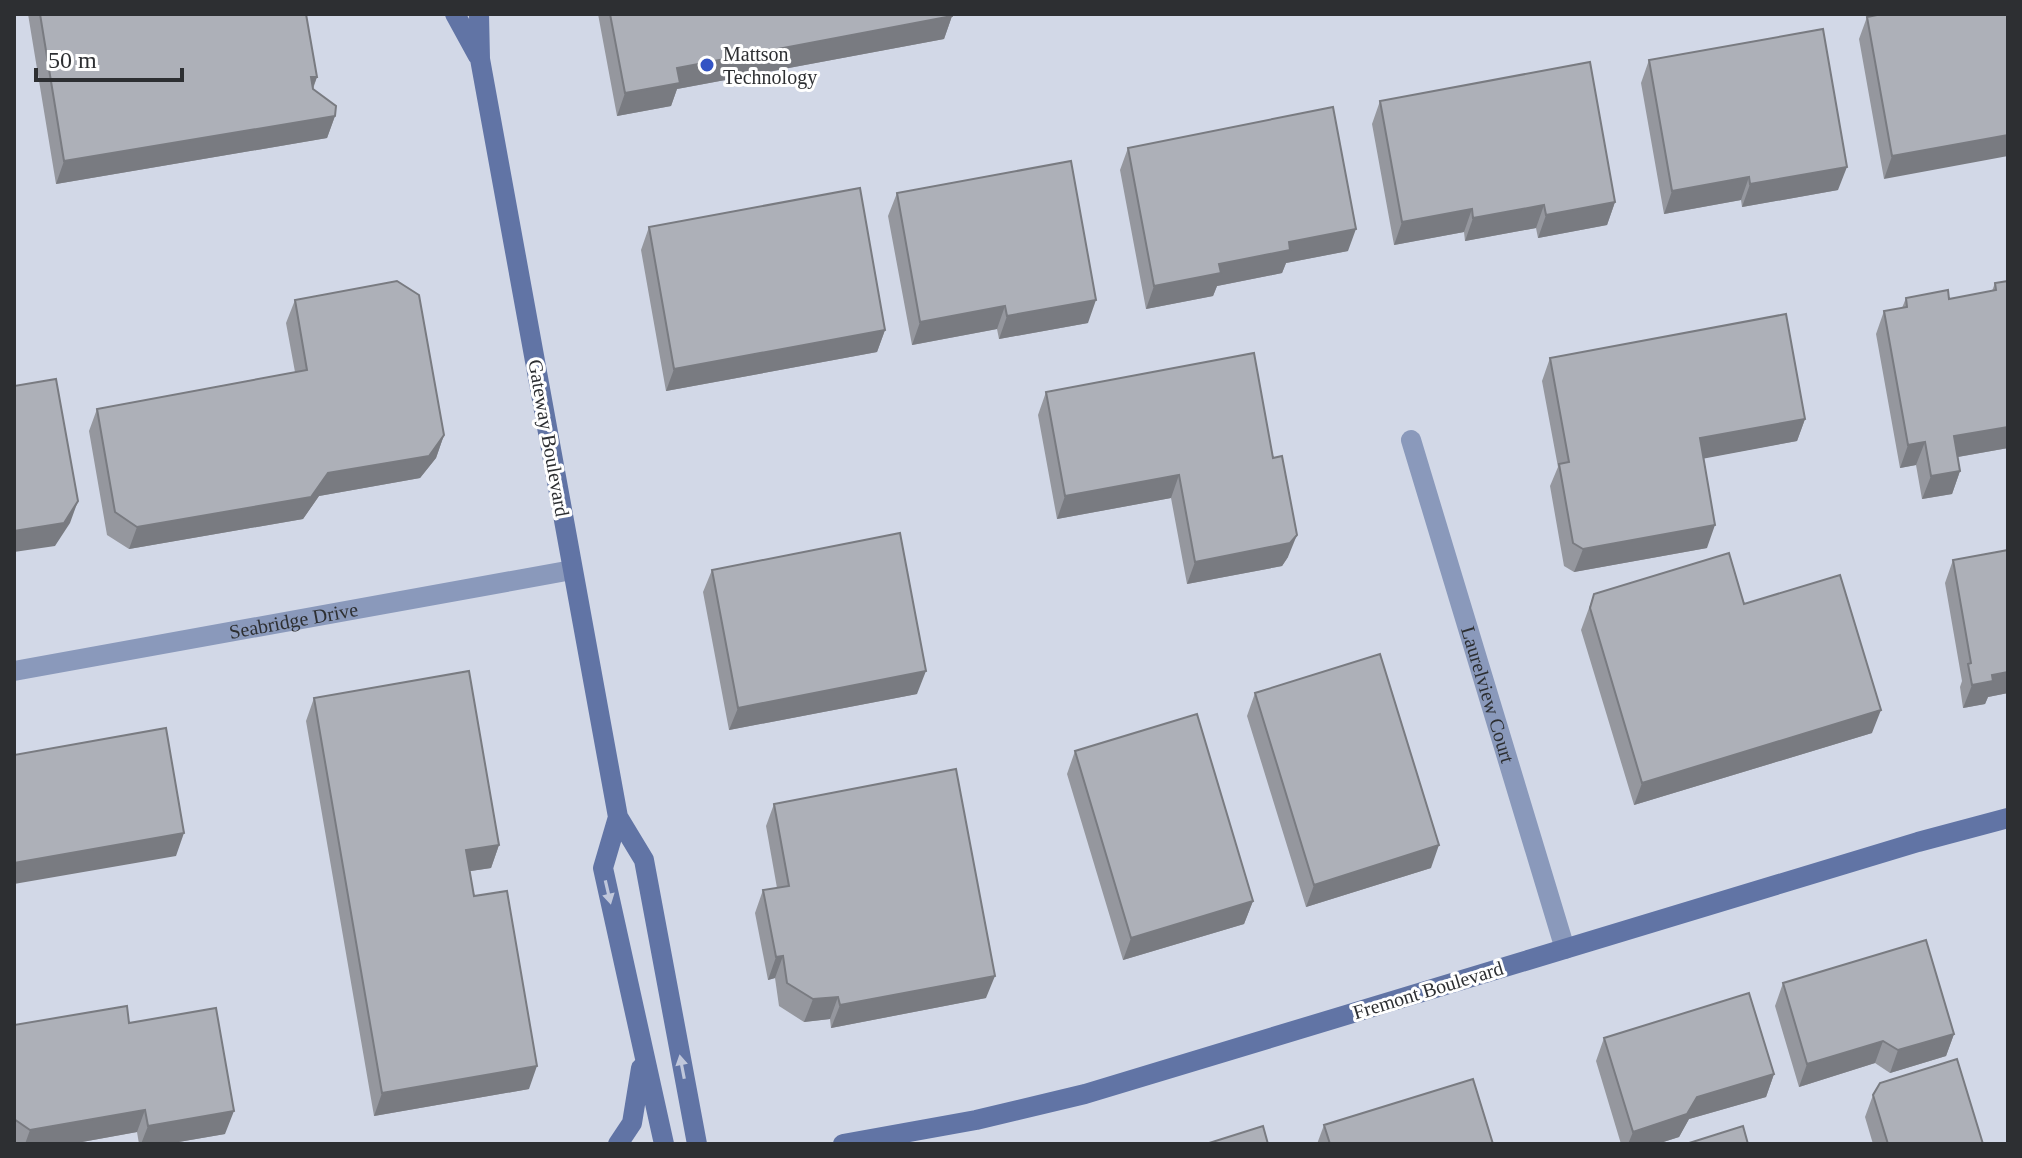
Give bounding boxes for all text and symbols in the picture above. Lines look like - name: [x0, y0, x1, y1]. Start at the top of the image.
- scale bar: [36, 32, 182, 82]
- place label: Mattson Technology: [723, 43, 817, 89]
- text: 50 m: [48, 47, 97, 73]
- marker: Mattson Technology: [698, 56, 716, 74]
- street label: Gateway Boulevard: [523, 358, 574, 519]
- street label: Seabridge Drive: [227, 598, 360, 643]
- street label: Laurelview Court: [1457, 624, 1519, 766]
- one-way arrow: [602, 880, 615, 905]
- street label: Fremont Boulevard: [1350, 957, 1506, 1023]
- one-way arrow: [676, 1055, 688, 1080]

